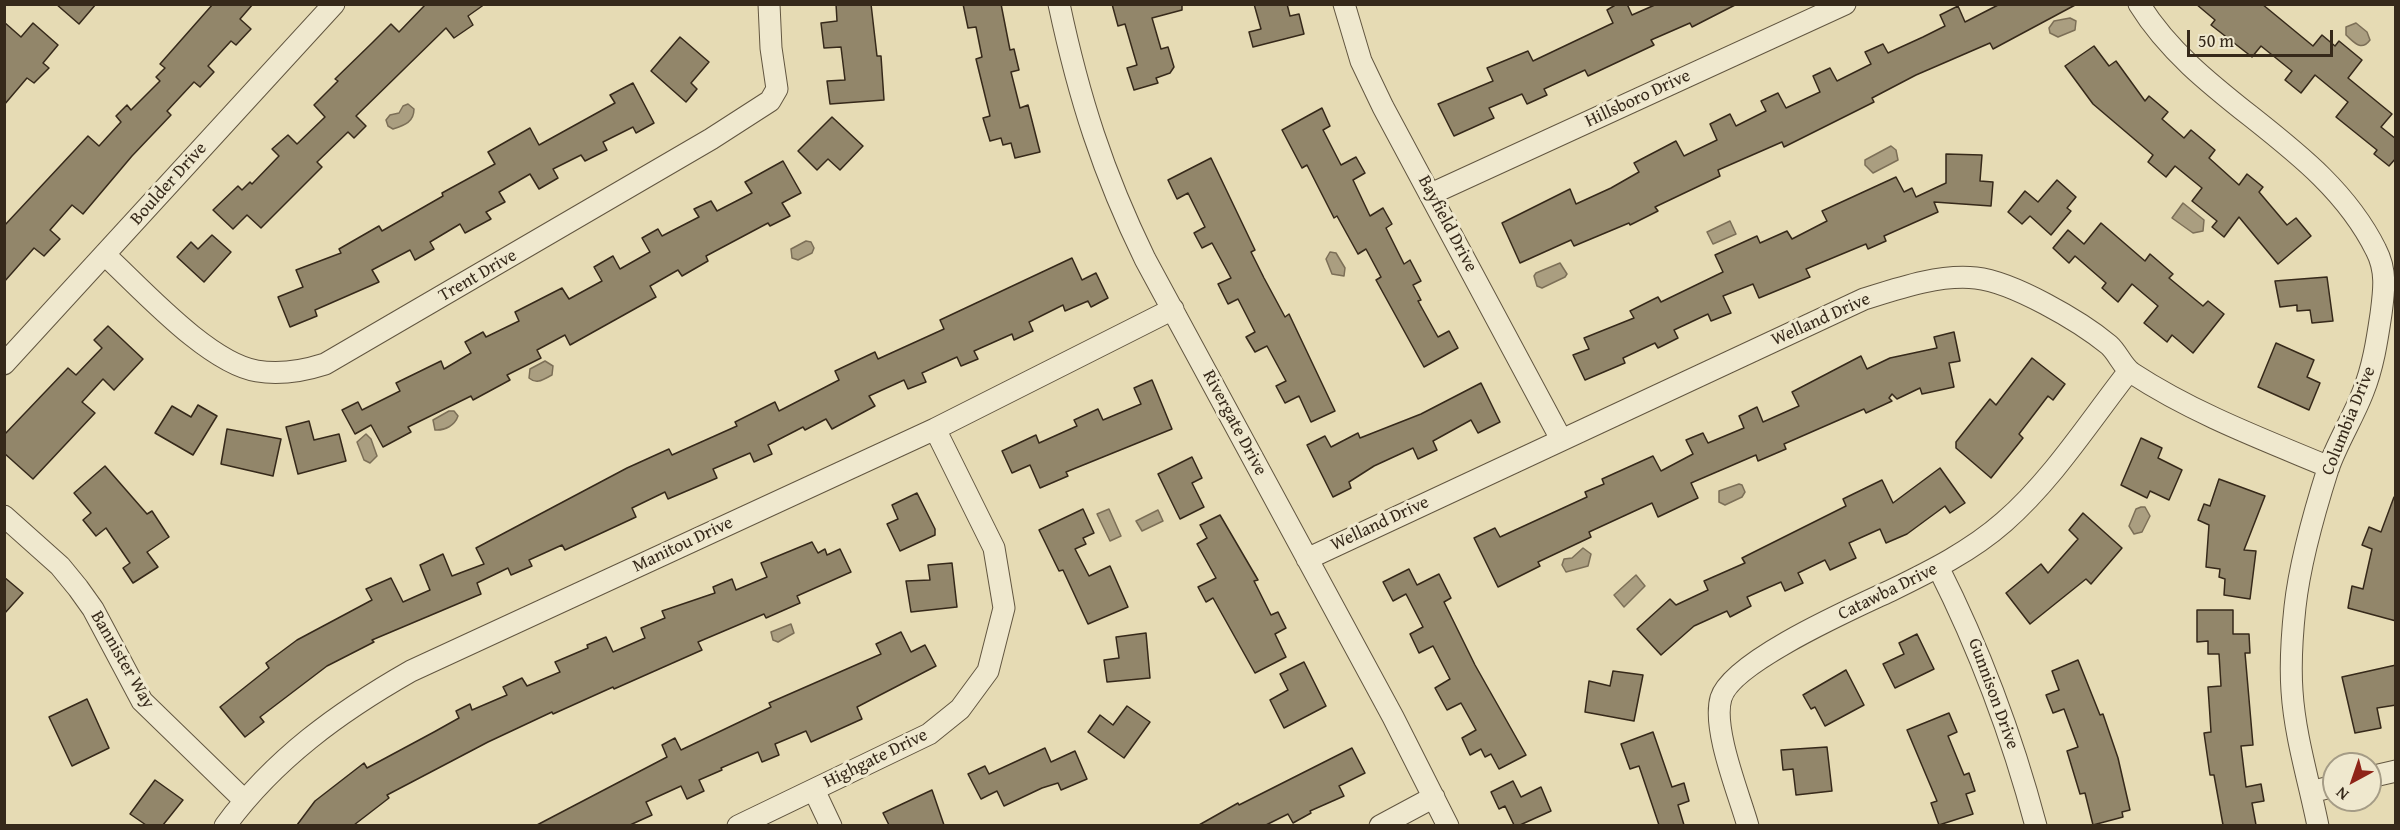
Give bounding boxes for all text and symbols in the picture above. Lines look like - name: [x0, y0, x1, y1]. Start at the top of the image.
- scale bar: [2190, 18, 2336, 56]
- text: 50 m: [2198, 27, 2234, 54]
- street label: Hillsboro Drive: [1582, 65, 1694, 133]
- street label: Boulder Drive: [126, 138, 212, 230]
- street label: Bayfield Drive: [1413, 172, 1481, 276]
- street label: Trent Drive: [435, 245, 521, 307]
- street label: Welland Drive: [1768, 289, 1874, 351]
- street label: Columbia Drive: [2317, 363, 2381, 479]
- street label: Rivergate Drive: [1197, 367, 1271, 479]
- street label: Welland Drive: [1328, 492, 1432, 556]
- street label: Manitou Drive: [629, 512, 737, 578]
- street label: Catawba Drive: [1835, 559, 1941, 625]
- street label: Bannister Way: [85, 607, 159, 713]
- street label: Gunnison Drive: [1963, 636, 2023, 752]
- street label: Highgate Drive: [821, 725, 931, 793]
- north arrow: [2322, 752, 2382, 812]
- text: N: [2330, 782, 2354, 807]

